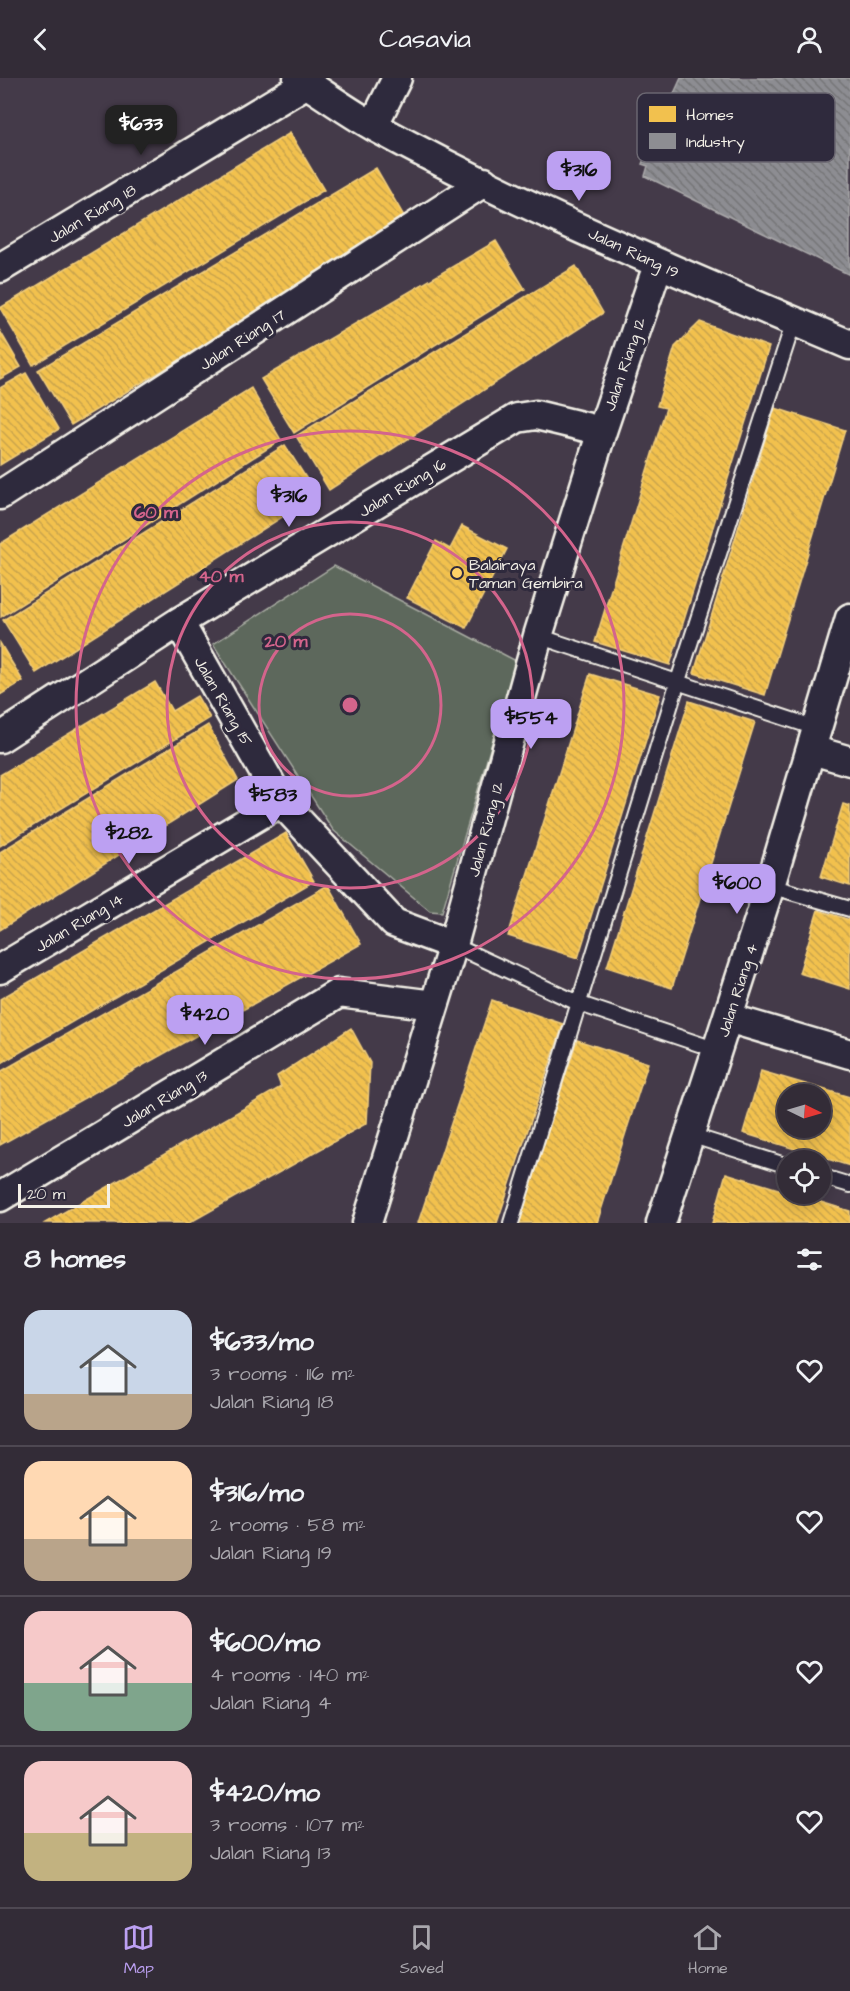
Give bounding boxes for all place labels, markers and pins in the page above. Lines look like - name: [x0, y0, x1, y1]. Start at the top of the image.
- pin: $633: [105, 105, 177, 156]
- pin: $316: [543, 151, 615, 202]
- pin: $316: [253, 477, 325, 528]
- place label: Balairaya Taman Gembira: [469, 554, 583, 594]
- marker: Balairaya Taman Gembira: [450, 566, 464, 580]
- centre of rings: [340, 695, 360, 715]
- pin: $554: [495, 699, 567, 750]
- pin: $583: [237, 776, 309, 827]
- pin: $282: [93, 814, 165, 865]
- pin: $600: [701, 864, 773, 915]
- pin: $420: [169, 995, 241, 1046]

